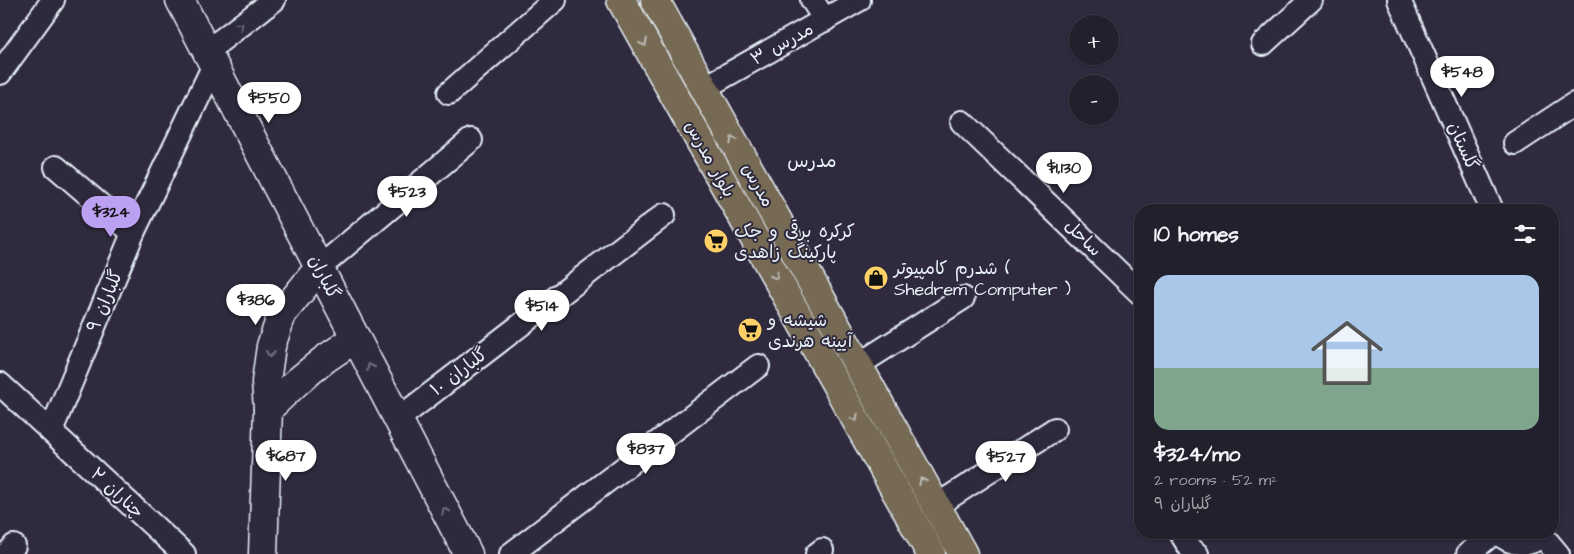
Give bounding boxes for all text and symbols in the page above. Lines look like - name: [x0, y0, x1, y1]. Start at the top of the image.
- map controls: [1069, 15, 1119, 125]
- button: +: [1069, 15, 1119, 65]
- street label: مدرس ۳: [746, 16, 818, 72]
- one-way arrow: [234, 23, 243, 31]
- one-way arrow: [638, 38, 648, 47]
- pin: $548: [1432, 56, 1492, 98]
- text: $548: [1441, 61, 1483, 83]
- button: −: [1069, 75, 1119, 125]
- pin: $550: [239, 82, 299, 124]
- text: $550: [248, 87, 290, 109]
- street label: بلوار مدرس: [679, 116, 741, 202]
- street label: گلستان: [1441, 118, 1485, 174]
- one-way arrow: [729, 136, 739, 145]
- district label: مدرس: [787, 148, 837, 175]
- pin: $1,130: [1023, 152, 1105, 194]
- text: $1,130: [1047, 157, 1081, 179]
- street label: مدرس: [736, 158, 780, 212]
- pin: $523: [377, 176, 437, 218]
- text: $523: [388, 181, 426, 203]
- pin: $324: [81, 196, 141, 238]
- text: $324: [92, 201, 130, 223]
- street label: ساحل: [1059, 214, 1107, 262]
- place label: کرکره برقی و جک پارکینگ زاهدی: [734, 219, 855, 265]
- text: 10 homes: [1154, 220, 1239, 249]
- icon: filters: [1511, 220, 1539, 248]
- supermarket icon: کرکره برقی و جک پارکینگ زاهدی: [703, 228, 729, 254]
- street label: گلباران: [302, 251, 346, 304]
- place label: شدرم کامپیوتر ( Shedrem Computer ): [892, 256, 1071, 302]
- shop icon: شدرم کامپیوتر ( Shedrem Computer ): [863, 265, 889, 291]
- street label: ۹ گلباران: [81, 266, 129, 336]
- one-way arrow: [769, 271, 779, 280]
- pin: $386: [226, 284, 286, 326]
- text: $386: [237, 289, 275, 311]
- pin: $514: [512, 290, 572, 332]
- text: $514: [525, 295, 559, 317]
- place label: شیشه و آیینه هرندی: [766, 308, 854, 354]
- icon: home: [1302, 308, 1392, 398]
- supermarket icon: شیشه و آیینه هرندی: [737, 317, 763, 343]
- street label: گلباران ۱۰: [425, 342, 493, 402]
- one-way arrow: [265, 351, 276, 359]
- one-way arrow: [367, 363, 377, 372]
- one-way arrow: [849, 412, 859, 421]
- pin: $837: [616, 432, 676, 475]
- text: $837: [627, 438, 665, 460]
- pin: $687: [256, 440, 316, 482]
- pin: $527: [976, 440, 1036, 483]
- text: $324/mo: [1154, 440, 1240, 469]
- text: $687: [266, 445, 306, 467]
- text: $527: [986, 446, 1026, 468]
- street label: ۲ چناران: [85, 462, 149, 524]
- text: 2 rooms · 52 m²: [1154, 469, 1277, 491]
- one-way arrow: [918, 477, 928, 486]
- text: ۹ گلباران: [1154, 493, 1212, 515]
- one-way arrow: [441, 507, 451, 516]

